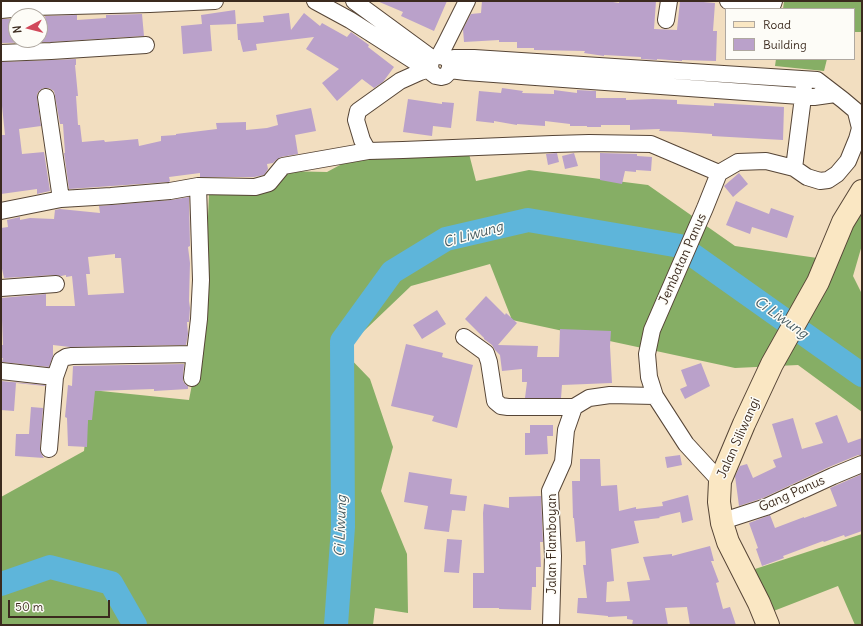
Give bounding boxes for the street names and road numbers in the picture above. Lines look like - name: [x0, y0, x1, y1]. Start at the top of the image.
- street label: Jembatan Panus: [656, 211, 710, 307]
- street label: Jalan Siliwangi: [714, 395, 764, 481]
- street label: Gang Panus: [757, 473, 827, 515]
- street label: Jalan Flamboyan: [544, 494, 560, 594]

